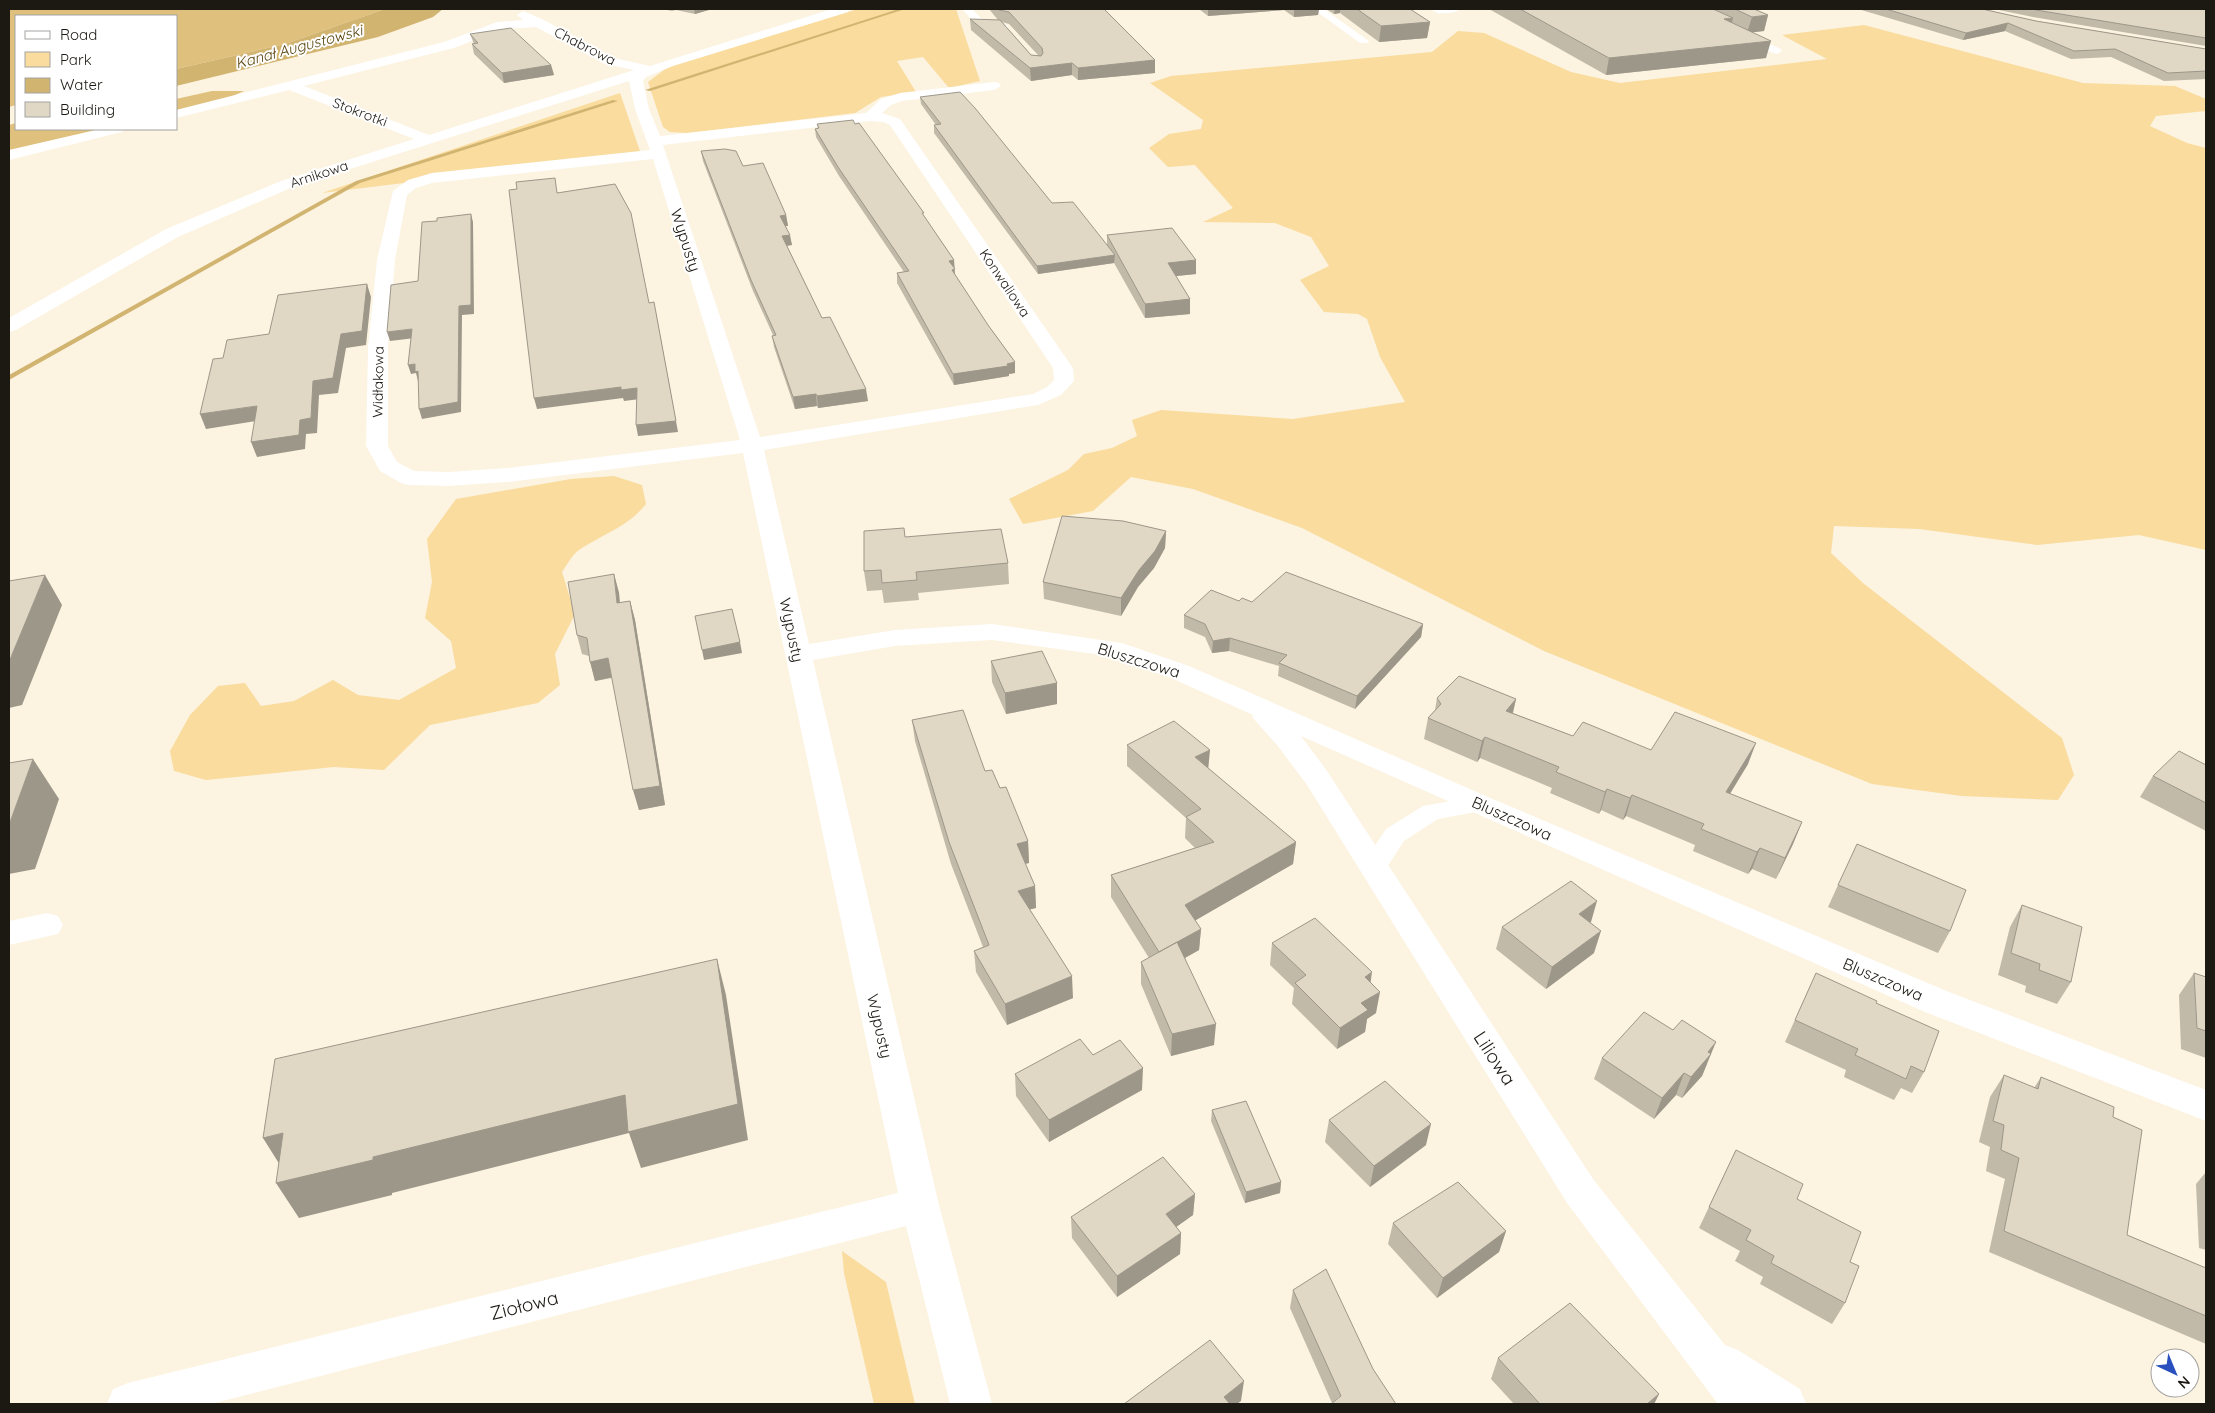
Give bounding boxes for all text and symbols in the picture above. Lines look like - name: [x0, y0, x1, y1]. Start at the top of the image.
- legend: [15, 15, 178, 130]
- water label: Kanał Augustowski: [233, 20, 366, 73]
- street label: Chabrowa: [551, 23, 619, 69]
- text: Road: [60, 25, 97, 44]
- text: Park: [60, 50, 92, 69]
- text: Water: [60, 75, 103, 94]
- street label: Stokrotki: [330, 93, 390, 131]
- text: Building: [60, 100, 115, 119]
- street label: Arnikowa: [288, 156, 350, 192]
- street label: Wypusty: [666, 206, 706, 274]
- street label: Konwaliowa: [976, 245, 1034, 321]
- street label: Widłakowa: [368, 346, 388, 418]
- street label: Wypusty: [775, 596, 809, 664]
- street label: Bluszczowa: [1095, 638, 1183, 682]
- street label: Bluszczowa: [1469, 792, 1555, 844]
- street label: Bluszczowa: [1840, 953, 1926, 1005]
- street label: Wypusty: [863, 992, 897, 1060]
- street label: Liliowa: [1469, 1026, 1521, 1090]
- street label: Ziołowa: [487, 1285, 561, 1325]
- north arrow: [2150, 1348, 2200, 1398]
- text: N: [2174, 1372, 2194, 1392]

